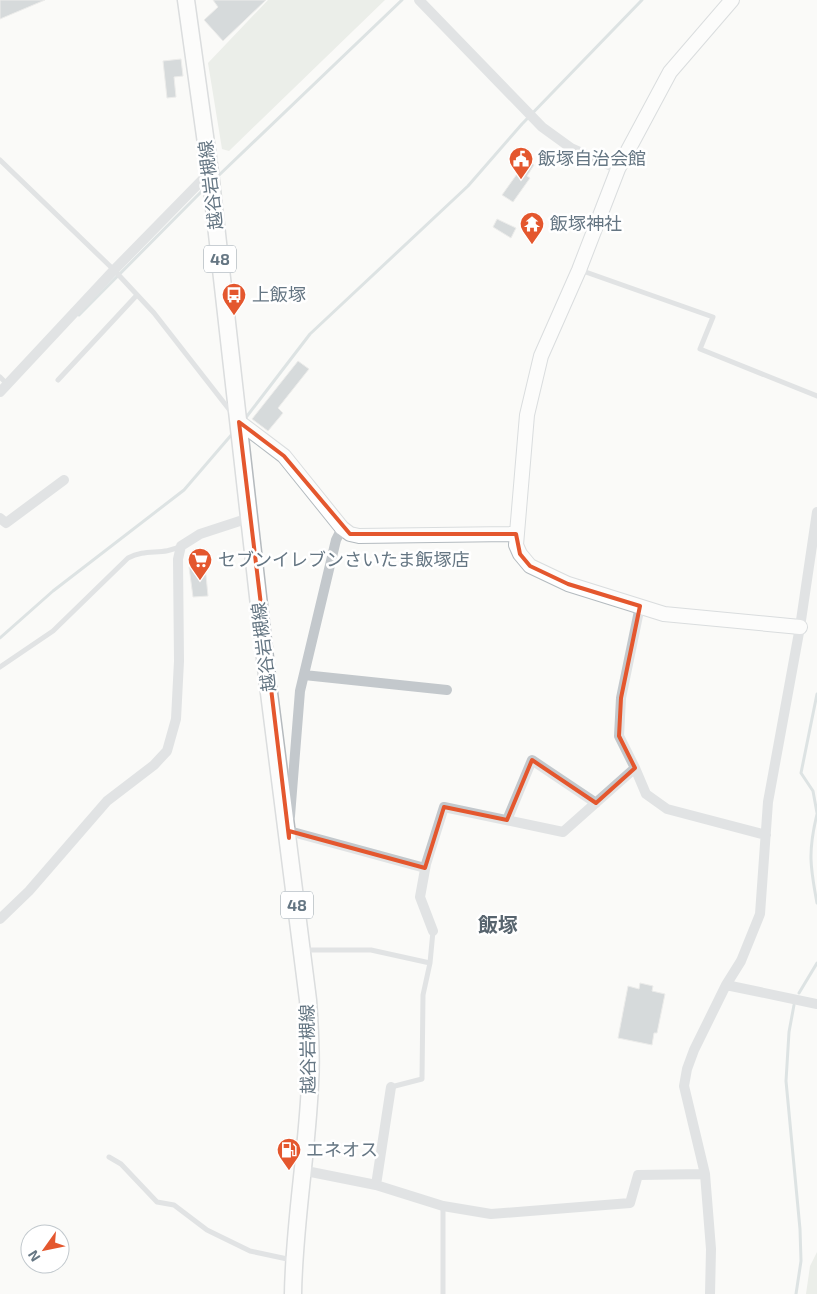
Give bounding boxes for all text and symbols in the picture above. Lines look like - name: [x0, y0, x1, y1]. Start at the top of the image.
- street label: 越谷岩槻線: [194, 139, 226, 231]
- public building icon: 飯塚自治会館: [508, 146, 534, 180]
- place label: 飯塚自治会館: [538, 147, 646, 169]
- temple icon: 飯塚神社: [519, 211, 545, 245]
- place label: 飯塚神社: [550, 212, 622, 234]
- road number: 48: [204, 245, 236, 272]
- bus stop icon: 上飯塚: [221, 282, 247, 316]
- place label: 上飯塚: [252, 283, 306, 305]
- supermarket icon: セブンイレブンさいたま飯塚店: [187, 547, 213, 581]
- place label: セブンイレブンさいたま飯塚店: [218, 548, 469, 570]
- street label: 越谷岩槻線: [247, 601, 279, 693]
- road number: 48: [281, 892, 313, 918]
- district label: 飯塚: [478, 912, 518, 936]
- street label: 越谷岩槻線: [295, 1004, 319, 1094]
- fuel station icon: エネオス: [276, 1137, 302, 1171]
- place label: エネオス: [306, 1138, 378, 1160]
- north arrow: [20, 1224, 70, 1274]
- text: N: [24, 1247, 44, 1265]

